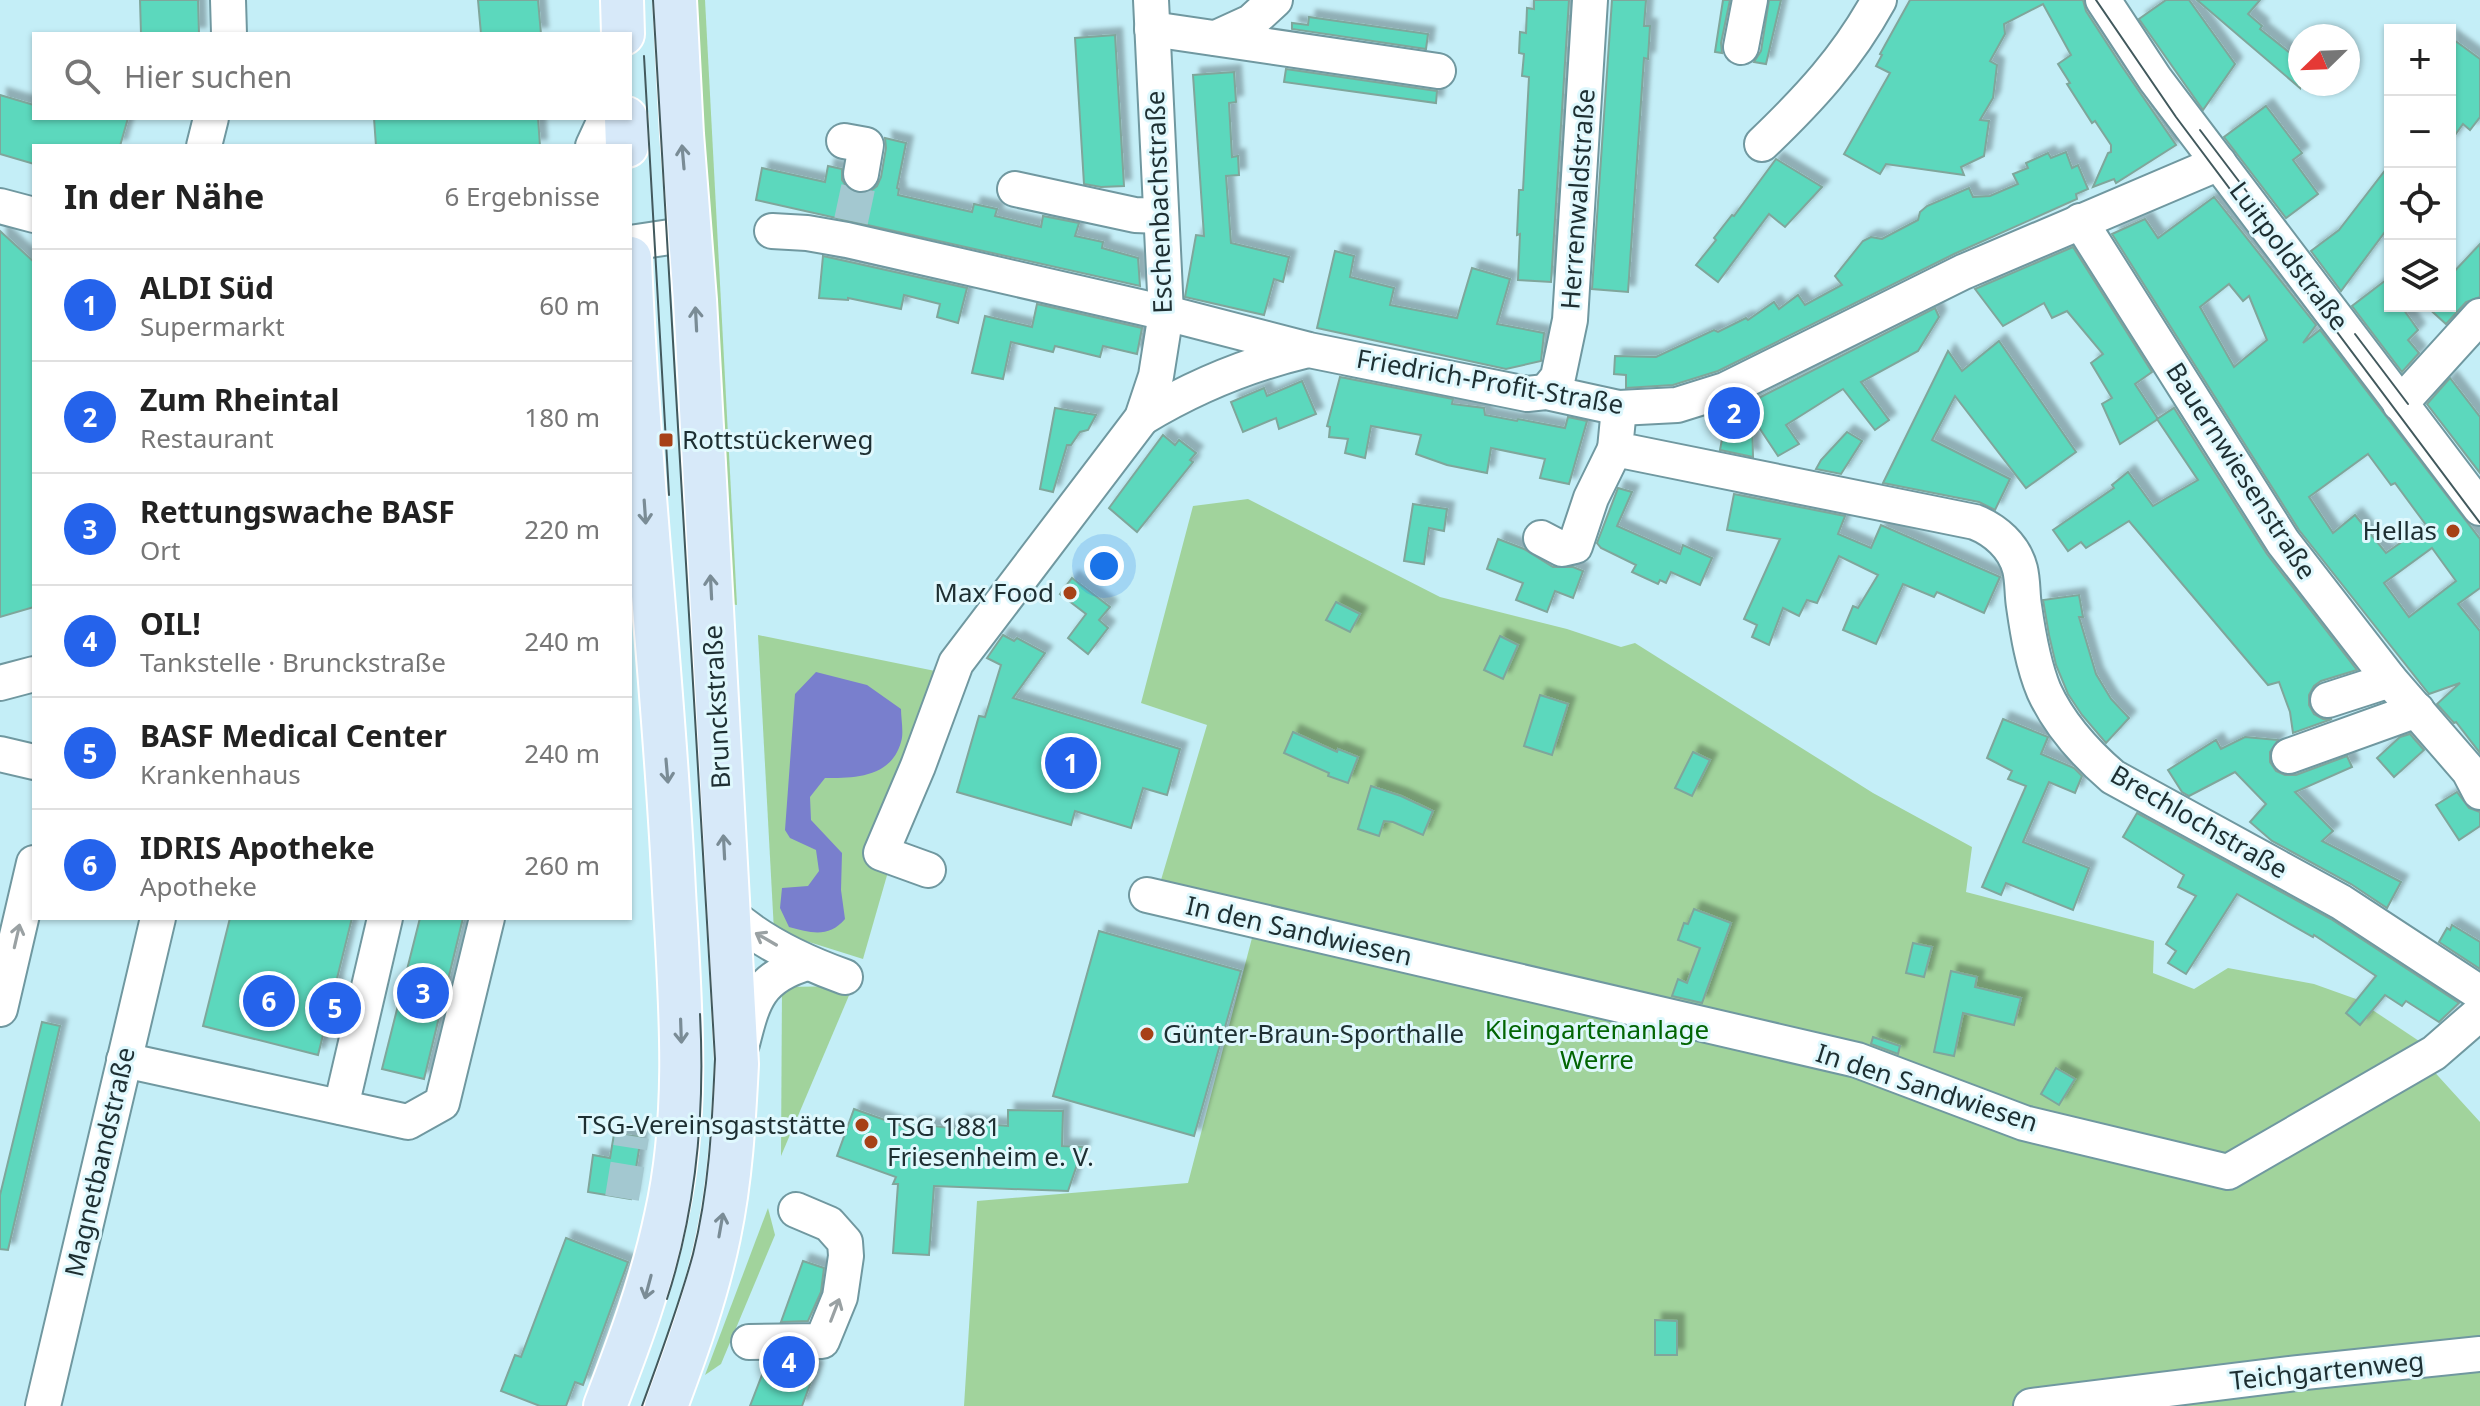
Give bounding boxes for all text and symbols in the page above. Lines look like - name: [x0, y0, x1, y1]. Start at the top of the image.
- north arrow: [2288, 24, 2360, 96]
- map controls: [2384, 24, 2456, 312]
- button: +: [2384, 24, 2456, 96]
- search box: [32, 32, 632, 120]
- icon: search: [60, 54, 104, 98]
- text: Hier suchen: [124, 56, 292, 97]
- street label: Herrenwaldstraße: [1551, 87, 1603, 310]
- street label: Eschenbachstraße: [1136, 90, 1180, 314]
- button: −: [2384, 96, 2456, 168]
- one-way arrow: [676, 144, 691, 171]
- button: locate: [2384, 168, 2456, 240]
- text: In der Nähe: [64, 173, 264, 219]
- street label: Luitpoldstraße: [2222, 174, 2358, 337]
- text: 6 Ergebnisse: [444, 178, 600, 214]
- button: layers: [2384, 240, 2456, 312]
- text: ALDI Süd: [140, 267, 274, 308]
- text: 1: [83, 287, 97, 323]
- text: 60 m: [539, 287, 600, 323]
- one-way arrow: [689, 306, 704, 333]
- text: Supermarkt: [140, 308, 285, 344]
- street label: Friedrich-Profit-Straße: [1354, 340, 1627, 422]
- street label: Bauernwiesenstraße: [2158, 355, 2325, 586]
- text: Zum Rheintal: [140, 379, 339, 420]
- pin: 2: [1708, 383, 1760, 443]
- text: 2: [83, 399, 97, 435]
- text: 180 m: [524, 399, 600, 435]
- text: Restaurant: [140, 420, 274, 456]
- place label: Rottstückerweg: [682, 421, 873, 457]
- marker: Rottstückerweg: [657, 431, 675, 449]
- text: Rettungswache BASF: [140, 491, 455, 532]
- one-way arrow: [638, 498, 653, 525]
- text: 3: [83, 511, 97, 547]
- text: 220 m: [524, 511, 600, 547]
- place label: Hellas: [2363, 512, 2437, 548]
- marker: Hellas: [2444, 522, 2462, 540]
- text: Ort: [140, 532, 180, 568]
- your location: [1084, 546, 1124, 586]
- one-way arrow: [703, 574, 718, 601]
- place label: Max Food: [934, 574, 1054, 610]
- marker: Max Food: [1061, 584, 1079, 602]
- text: OIL!: [140, 603, 201, 644]
- text: 4: [83, 623, 97, 659]
- text: 240 m: [524, 623, 600, 659]
- street label: Brunckstraße: [694, 624, 738, 790]
- text: Tankstelle · Brunckstraße: [140, 644, 446, 680]
- text: BASF Medical Center: [140, 715, 447, 756]
- pin: 1: [1045, 733, 1097, 793]
- text: 5: [83, 735, 97, 771]
- text: 240 m: [524, 735, 600, 771]
- text: Krankenhaus: [140, 756, 301, 792]
- street label: Brechlochstraße: [2104, 756, 2295, 886]
- one-way arrow: [660, 757, 675, 784]
- text: IDRIS Apotheke: [140, 827, 375, 868]
- one-way arrow: [717, 834, 732, 861]
- text: 6: [83, 847, 97, 883]
- text: 260 m: [524, 847, 600, 883]
- text: Apotheke: [140, 868, 257, 904]
- street label: In den Sandwiesen: [1183, 886, 1416, 974]
- one-way arrow: [10, 924, 25, 949]
- one-way arrow: [755, 931, 778, 947]
- pin: 3: [397, 963, 449, 1023]
- pin: 6: [243, 971, 295, 1031]
- pin: 5: [309, 978, 361, 1038]
- park label: Kleingartenanlage Werre: [1485, 1011, 1709, 1077]
- place label: Günter-Braun-Sporthalle: [1163, 1015, 1464, 1051]
- one-way arrow: [673, 1017, 688, 1044]
- marker: Günter-Braun-Sporthalle: [1138, 1025, 1156, 1043]
- street label: In den Sandwiesen: [1812, 1034, 2043, 1140]
- street label: Magnetbandstraße: [55, 1043, 143, 1280]
- place label: TSG-Vereinsgaststätte: [578, 1106, 846, 1142]
- place label: TSG 1881 Friesenheim e. V.: [887, 1108, 1094, 1174]
- marker: TSG-Vereinsgaststätte: [853, 1116, 871, 1134]
- marker: TSG 1881 Friesenheim e. V.: [862, 1133, 880, 1151]
- one-way arrow: [714, 1212, 729, 1238]
- one-way arrow: [639, 1274, 654, 1300]
- one-way arrow: [828, 1298, 843, 1323]
- pin: 4: [763, 1332, 815, 1392]
- street label: Teichgartenweg: [2228, 1342, 2426, 1398]

